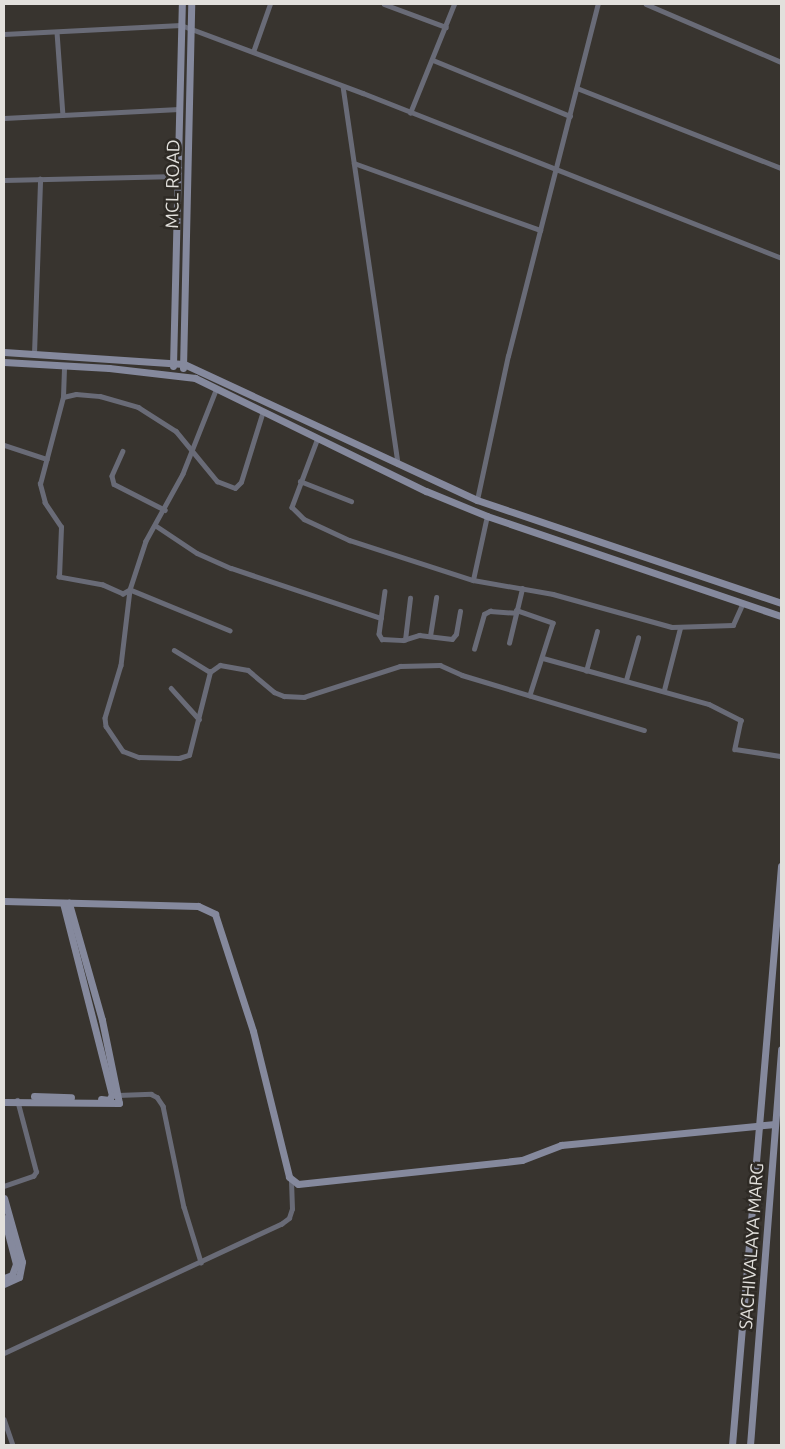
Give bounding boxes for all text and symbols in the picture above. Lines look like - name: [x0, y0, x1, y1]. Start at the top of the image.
- street label: MCL ROAD: [160, 139, 184, 229]
- street label: SACHIVALAYA MARG: [734, 1162, 768, 1330]

